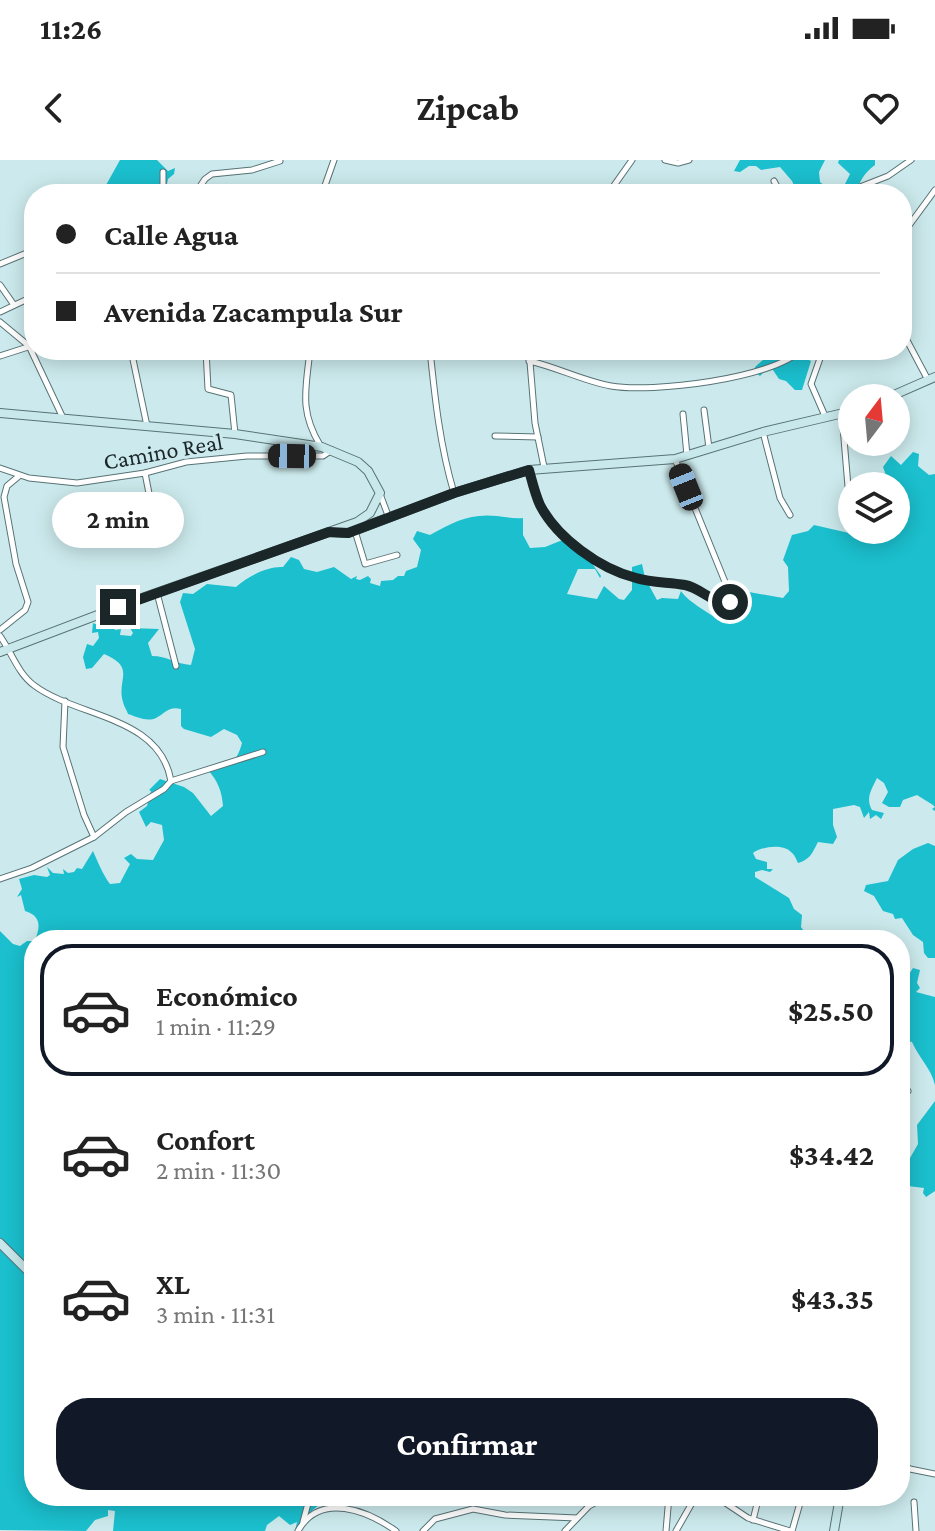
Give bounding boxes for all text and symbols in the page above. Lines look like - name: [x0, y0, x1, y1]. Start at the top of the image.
- text: 11:26: [40, 12, 102, 45]
- icon: back: [32, 86, 76, 130]
- icon: heart: [859, 86, 903, 130]
- text: Zipcab: [416, 88, 519, 128]
- text: Calle Agua: [104, 218, 238, 251]
- text: Avenida Zacampula Sur: [104, 295, 403, 328]
- north arrow: [838, 384, 910, 456]
- map controls: [838, 384, 910, 544]
- street label: Camino Real: [101, 427, 225, 475]
- car: [268, 444, 316, 468]
- car: [666, 460, 706, 514]
- button: layers: [838, 472, 910, 544]
- callout: 2 min: [52, 491, 184, 547]
- text: 2 min: [87, 505, 149, 534]
- route start: [712, 584, 748, 620]
- route end: [100, 589, 136, 625]
- icon: car: [60, 974, 132, 1046]
- text: Económico: [156, 979, 298, 1012]
- text: $25.50: [788, 994, 874, 1027]
- text: 1 min · 11:29: [156, 1012, 276, 1041]
- icon: car: [60, 1118, 132, 1190]
- text: Confort: [156, 1123, 255, 1156]
- text: $34.42: [789, 1138, 874, 1171]
- text: 2 min · 11:30: [156, 1156, 281, 1185]
- icon: car: [60, 1262, 132, 1334]
- text: XL: [156, 1267, 190, 1300]
- text: $43.35: [791, 1282, 874, 1315]
- text: 3 min · 11:31: [156, 1300, 275, 1329]
- button: Confirmar: [56, 1398, 878, 1490]

